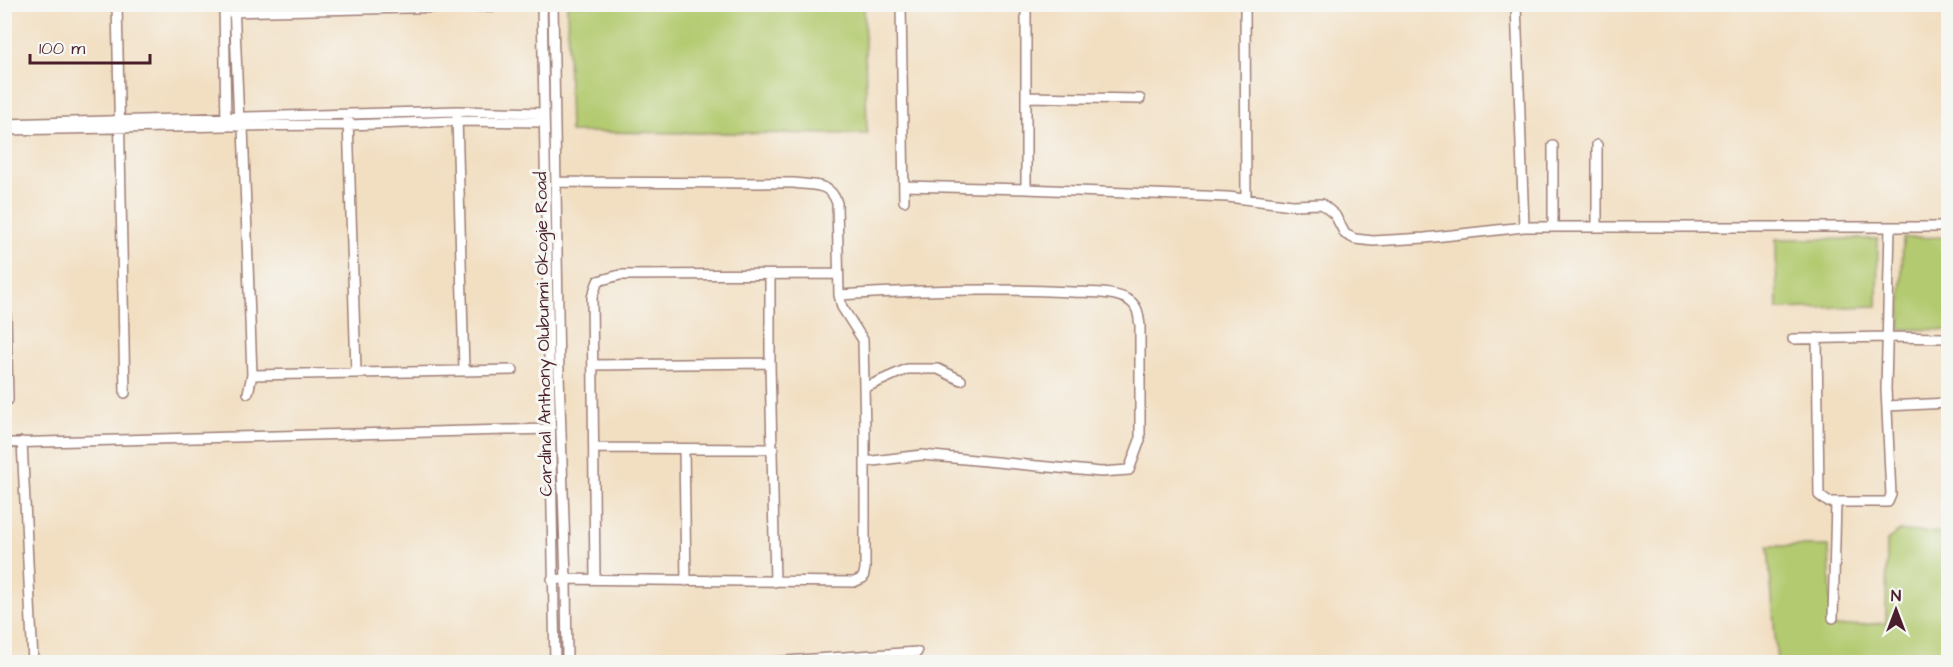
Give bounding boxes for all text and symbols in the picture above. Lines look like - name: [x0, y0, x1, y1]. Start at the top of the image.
- scale bar: [30, 27, 150, 65]
- text: 100 m: [39, 36, 85, 61]
- street label: Cardinal Anthony Olubunmi Okogie Road: [528, 171, 560, 497]
- north arrow: [1866, 580, 1926, 640]
- text: N: [1891, 585, 1901, 607]

